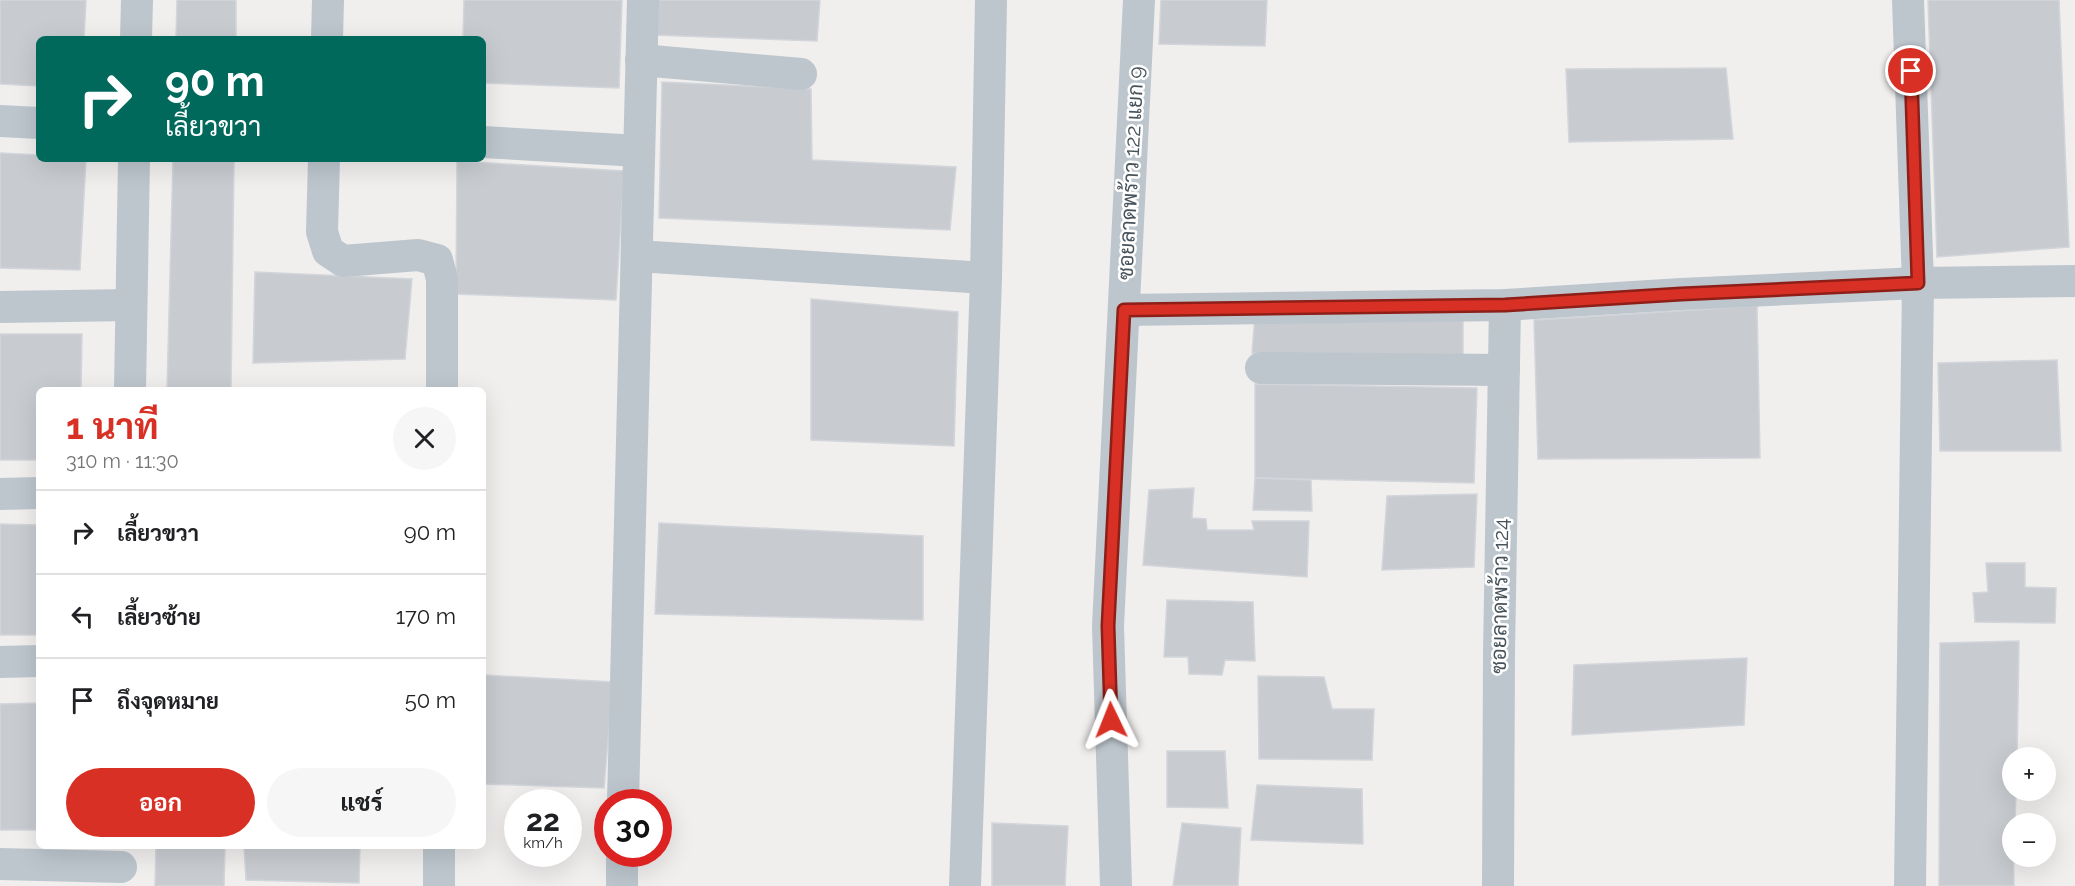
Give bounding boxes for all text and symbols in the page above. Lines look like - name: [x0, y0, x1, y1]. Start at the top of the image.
- pin: [1885, 45, 1936, 96]
- icon: arrive: [1894, 54, 1927, 87]
- text: 90 m: [165, 57, 265, 106]
- icon: right: [66, 60, 144, 138]
- street label: ซอยลาดพร้าว 122 แยก 9: [1112, 66, 1149, 280]
- text: เลี้ยวขวา: [165, 111, 261, 142]
- text: 1 นาที: [66, 405, 159, 447]
- button: close: [393, 407, 456, 470]
- text: 310 m · 11:30: [66, 449, 179, 473]
- icon: right: [66, 516, 99, 549]
- street label: ซอยลาดพร้าว 124: [1486, 518, 1513, 674]
- text: 90 m: [404, 519, 456, 545]
- text: เลี้ยวขวา: [117, 520, 199, 546]
- icon: left: [66, 600, 99, 633]
- text: 170 m: [396, 603, 456, 629]
- text: เลี้ยวซ้าย: [117, 604, 201, 630]
- icon: arrive: [66, 684, 99, 717]
- text: 50 m: [405, 687, 456, 713]
- text: ถึงจุดหมาย: [117, 688, 219, 714]
- position arrow: [1079, 688, 1143, 752]
- map controls: [2002, 747, 2056, 867]
- button: +: [2002, 747, 2056, 801]
- button: ออก: [66, 768, 255, 837]
- button: แชร์: [267, 768, 456, 837]
- speed limit sign: 30: [594, 789, 672, 867]
- text: 22: [526, 803, 560, 838]
- button: −: [2002, 813, 2056, 867]
- text: km/h: [523, 834, 563, 852]

